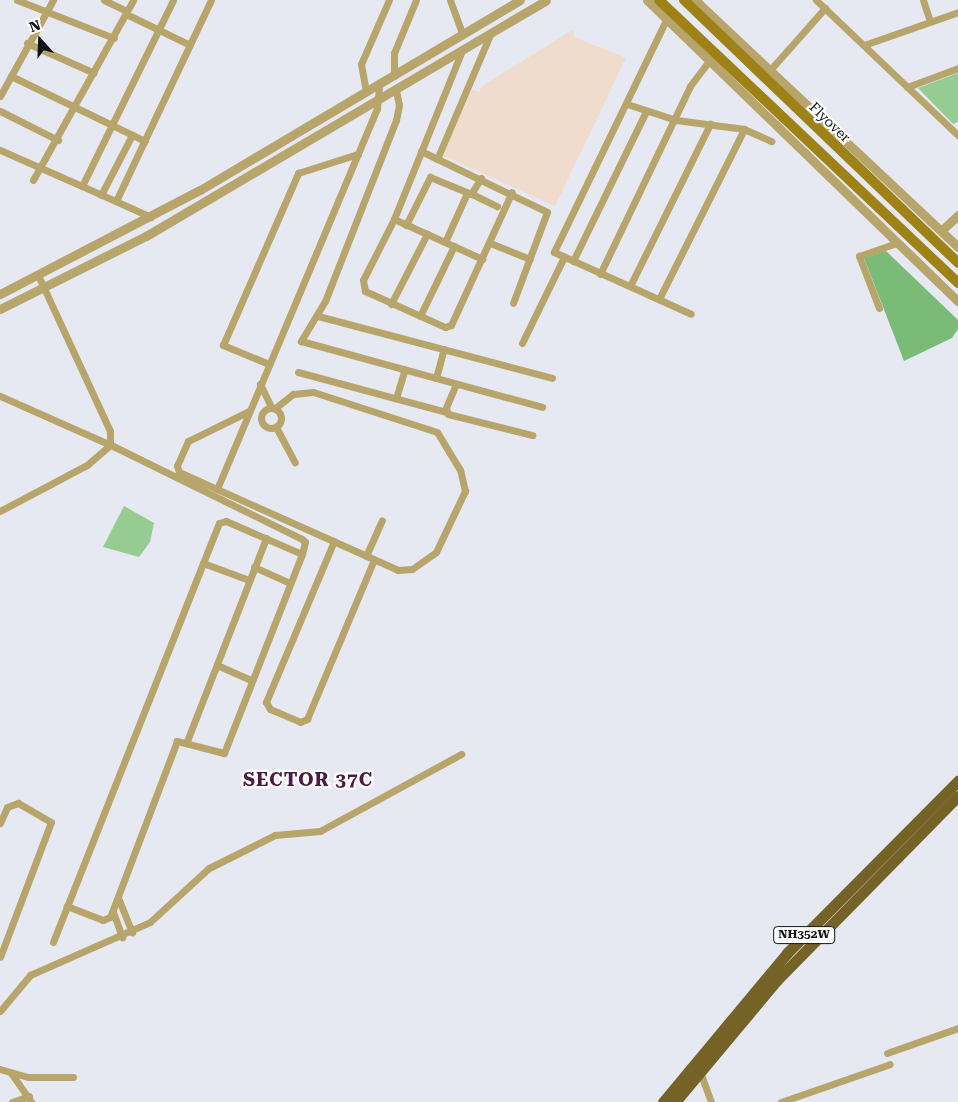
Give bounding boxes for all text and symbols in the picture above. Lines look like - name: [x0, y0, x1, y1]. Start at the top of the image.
- north arrow: [15, 15, 65, 65]
- text: N: [27, 17, 43, 35]
- street label: Flyover: [806, 98, 854, 146]
- district label: SECTOR 37C: [242, 769, 374, 791]
- road number: NH352W: [773, 926, 835, 944]

